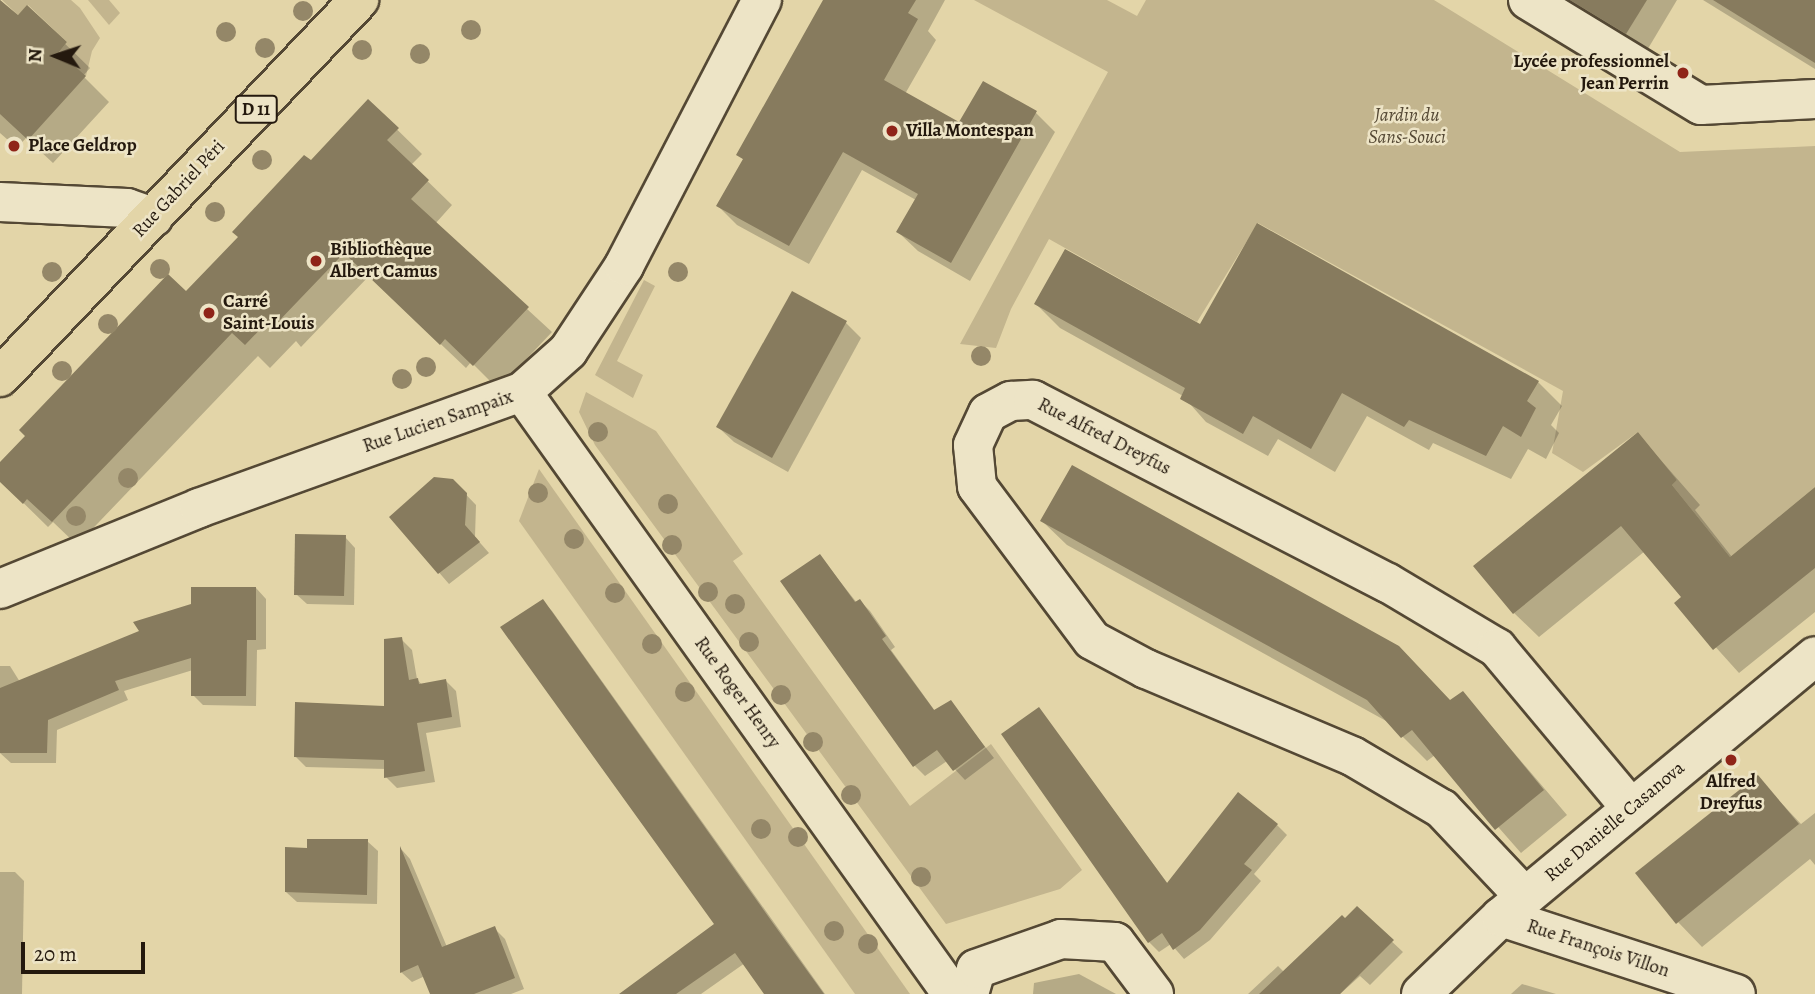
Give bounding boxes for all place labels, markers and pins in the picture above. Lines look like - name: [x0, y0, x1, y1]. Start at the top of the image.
- place label: Lycée professionnel Jean Perrin: [1513, 51, 1669, 95]
- marker: Lycée professionnel Jean Perrin: [1675, 65, 1691, 81]
- place label: Villa Montespan: [906, 120, 1034, 142]
- marker: Villa Montespan: [884, 123, 900, 139]
- place label: Place Geldrop: [28, 135, 137, 157]
- marker: Place Geldrop: [6, 138, 22, 154]
- place label: Bibliothèque Albert Camus: [330, 239, 438, 283]
- marker: Bibliothèque Albert Camus: [308, 253, 324, 269]
- place label: Carré Saint-Louis: [223, 291, 314, 335]
- marker: Carré Saint-Louis: [201, 305, 217, 321]
- marker: Alfred Dreyfus: [1723, 752, 1739, 768]
- place label: Alfred Dreyfus: [1700, 771, 1762, 815]

